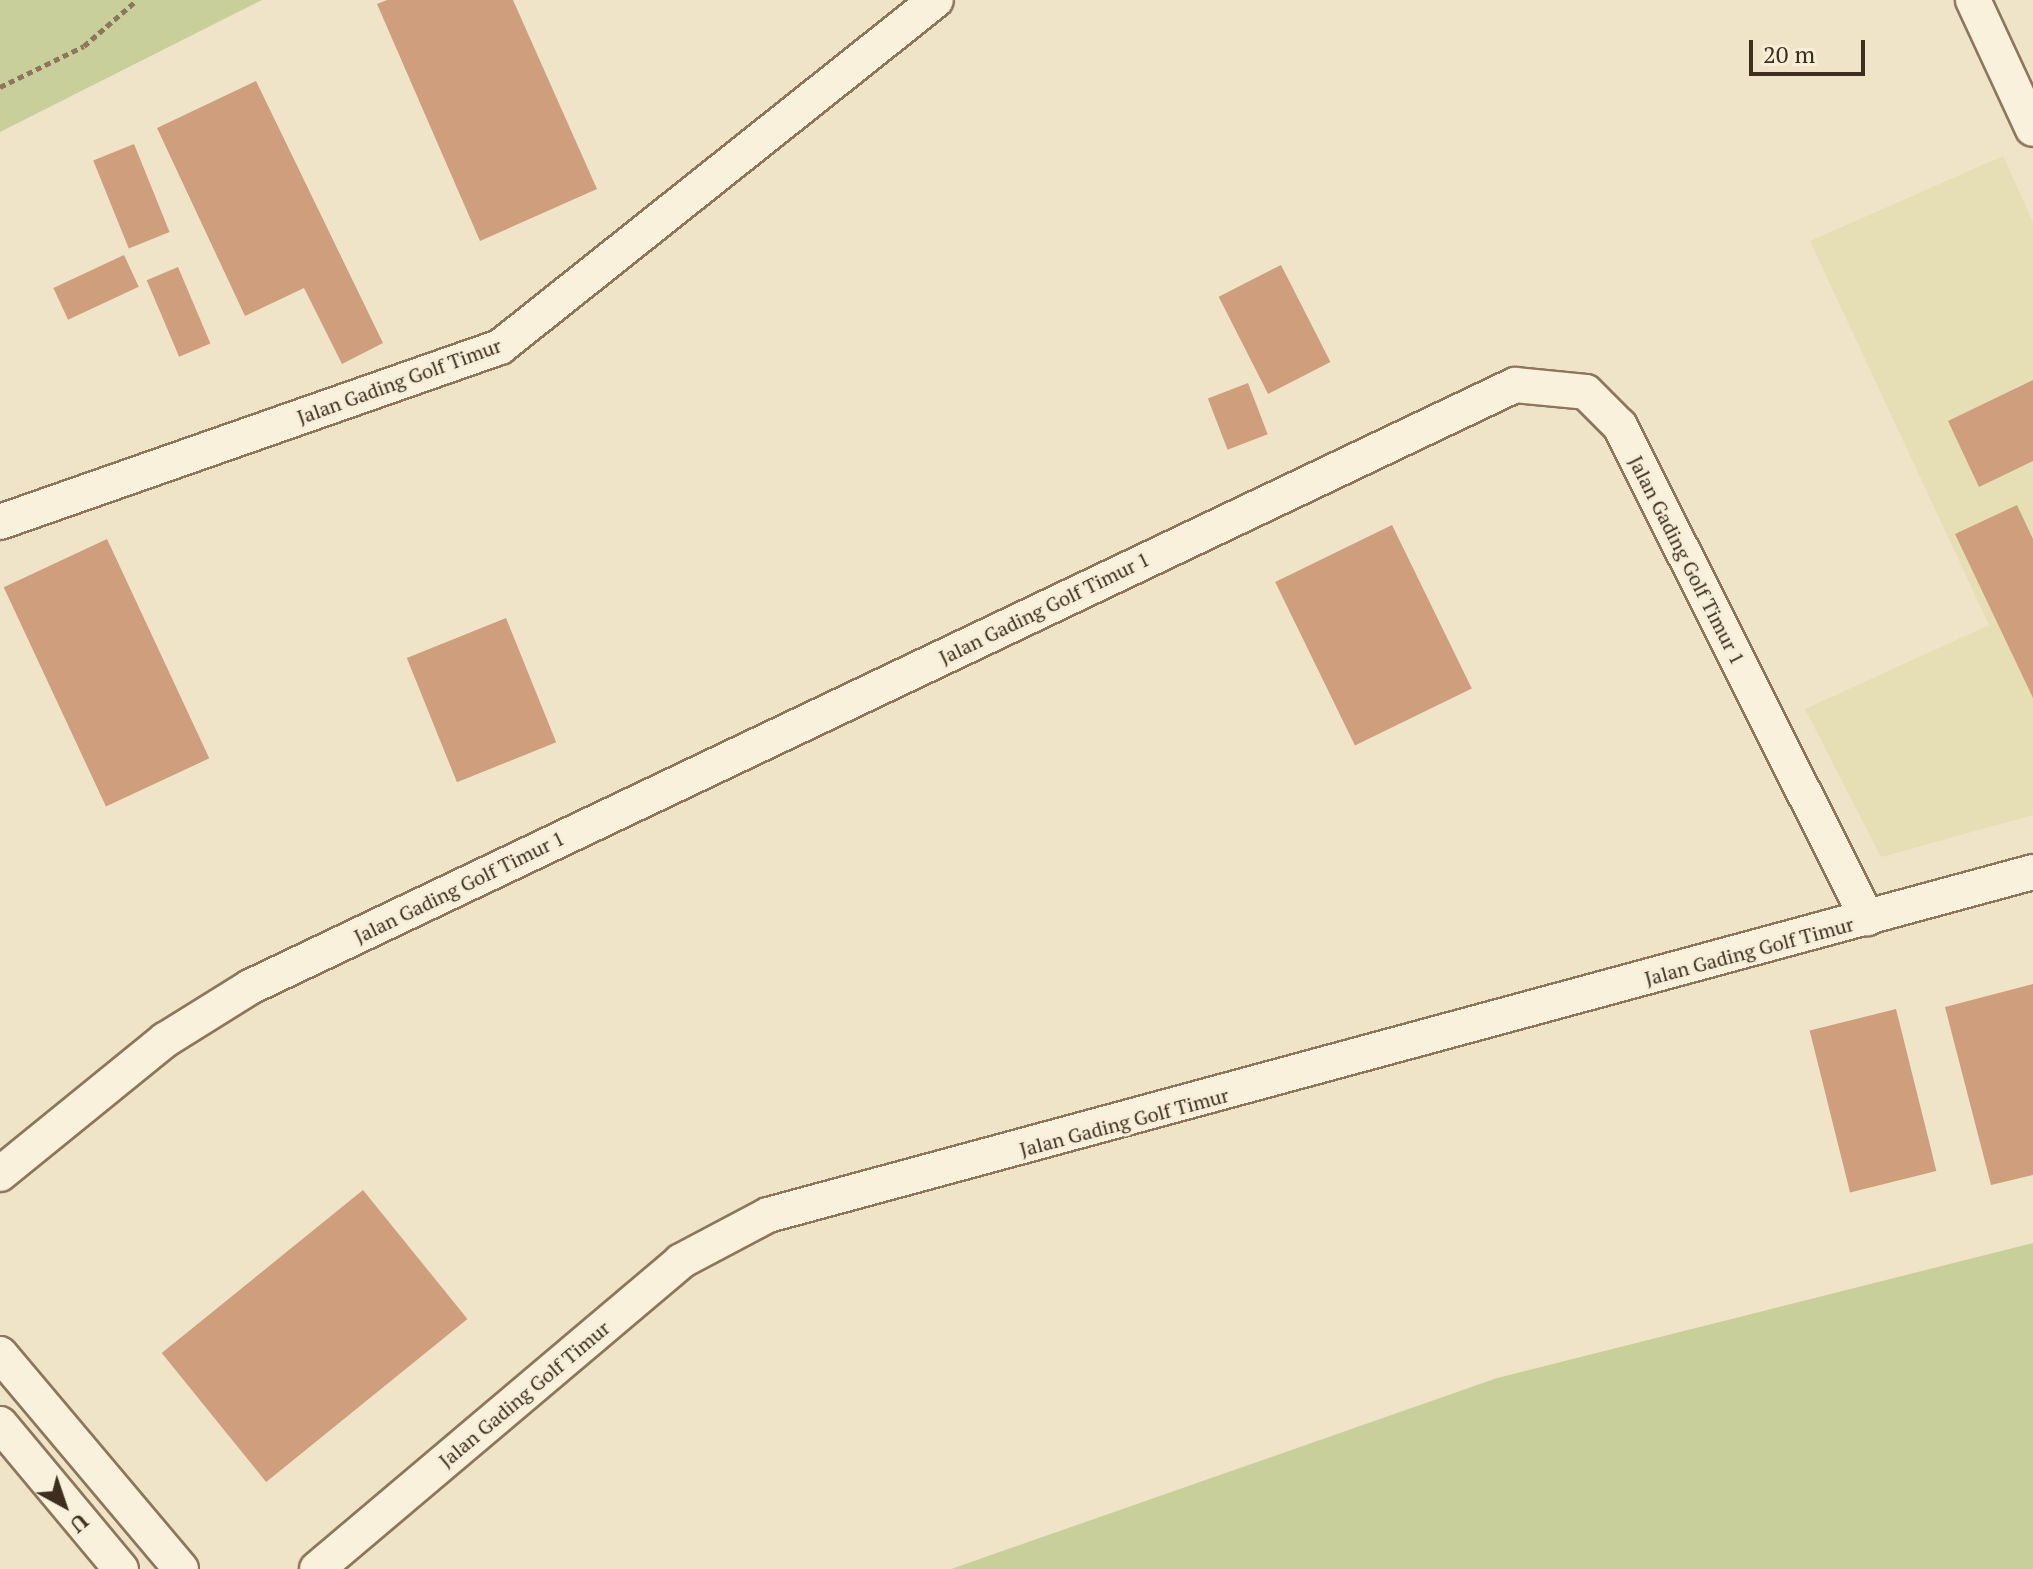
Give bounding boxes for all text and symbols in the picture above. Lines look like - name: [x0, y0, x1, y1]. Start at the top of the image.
- scale bar: [1753, 24, 1869, 74]
- text: 20 m: [1763, 38, 1815, 70]
- street label: Jalan Gading Golf Timur: [294, 333, 504, 429]
- street label: Jalan Gading Golf Timur 1: [1624, 452, 1750, 668]
- street label: Jalan Gading Golf Timur 1: [935, 547, 1153, 669]
- street label: Jalan Gading Golf Timur 1: [350, 826, 568, 948]
- street label: Jalan Gading Golf Timur: [1642, 912, 1856, 990]
- street label: Jalan Gading Golf Timur: [1017, 1083, 1231, 1161]
- street label: Jalan Gading Golf Timur: [434, 1316, 614, 1472]
- north arrow: [24, 1465, 104, 1545]
- text: U: [64, 1508, 95, 1540]

